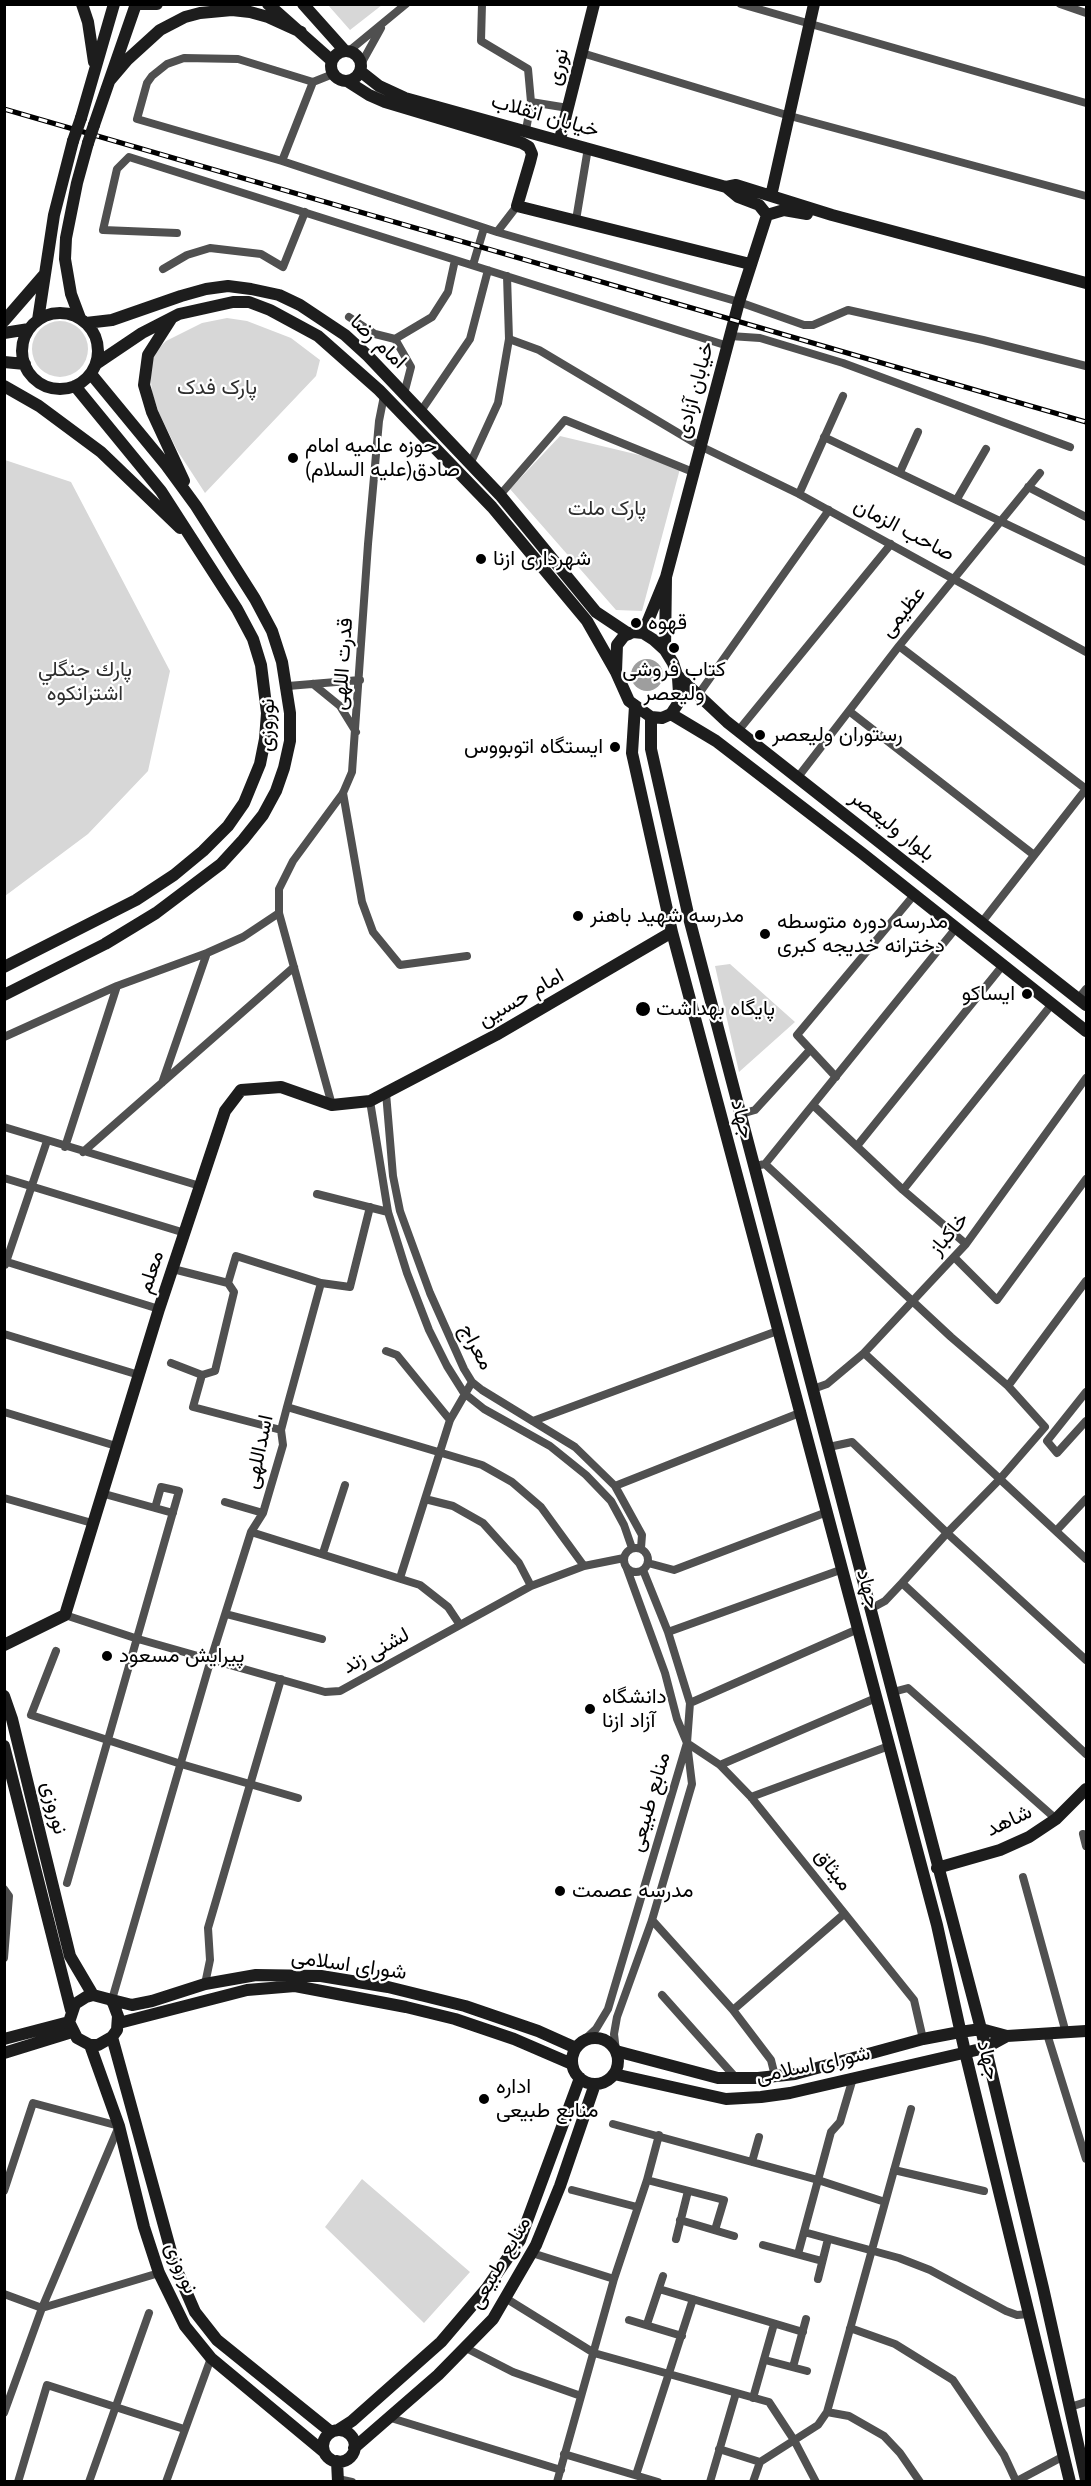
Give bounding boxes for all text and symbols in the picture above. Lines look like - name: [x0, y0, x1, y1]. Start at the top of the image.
- street label: نوری: [541, 46, 575, 88]
- street label: خیابان انقلاب: [488, 89, 602, 143]
- street label: امام رضا: [344, 310, 412, 374]
- street label: خیابان آزادی: [670, 339, 720, 441]
- park label: پارک فدک: [177, 375, 257, 401]
- place label: حوزه علمیه امام صادق(علیه السلام): [305, 433, 460, 483]
- marker: حوزه علمیه امام صادق(علیه السلام): [286, 451, 300, 465]
- street label: صاحب الزمان: [849, 493, 959, 567]
- park label: پارک ملت: [568, 496, 646, 522]
- place label: شهرداری ازنا: [493, 546, 591, 572]
- marker: شهرداری ازنا: [474, 552, 488, 566]
- street label: عظیمی: [875, 581, 931, 643]
- place label: قهوه: [648, 610, 687, 636]
- marker: قهوه: [629, 616, 643, 630]
- street label: قدرت اللهی: [327, 617, 359, 711]
- marker: کتاب فروشی ولیعصر: [667, 641, 681, 655]
- park label: پارك جنگلي اشترانكوه: [38, 657, 132, 707]
- place label: کتاب فروشی ولیعصر: [622, 657, 726, 707]
- street label: نوروزی: [253, 698, 281, 752]
- place label: رستوران ولیعصر: [772, 722, 903, 748]
- marker: رستوران ولیعصر: [753, 728, 767, 742]
- place label: ایستگاه اتوبووس: [464, 734, 603, 760]
- marker: ایستگاه اتوبووس: [608, 740, 622, 754]
- street label: بلوار ولیعصر: [844, 785, 940, 867]
- place label: مدرسه شهید باهنر: [590, 903, 744, 929]
- marker: مدرسه شهید باهنر: [571, 909, 585, 923]
- place label: مدرسه دوره متوسطه دخترانه خدیجه کبری: [777, 909, 948, 959]
- marker: مدرسه دوره متوسطه دخترانه خدیجه کبری: [758, 927, 772, 941]
- street label: امام حسین: [474, 963, 568, 1033]
- place label: ایساکو: [962, 981, 1015, 1007]
- marker: ایساکو: [1020, 987, 1034, 1001]
- place label: پایگاه بهداشت: [656, 996, 775, 1022]
- marker: پایگاه بهداشت: [634, 1000, 652, 1018]
- street label: جهاد: [725, 1096, 759, 1142]
- street label: خاکباز: [924, 1207, 974, 1261]
- street label: معلم: [132, 1248, 170, 1296]
- street label: معراج: [453, 1320, 499, 1374]
- street label: اسداللهی: [239, 1413, 279, 1491]
- street label: جهاد: [851, 1566, 885, 1612]
- street label: لشنی زند: [338, 1622, 414, 1680]
- place label: پیرایش مسعود: [119, 1643, 245, 1669]
- marker: پیرایش مسعود: [100, 1649, 114, 1663]
- place label: دانشگاه آزاد ازنا: [602, 1684, 667, 1734]
- marker: دانشگاه آزاد ازنا: [583, 1702, 597, 1716]
- street label: منابع طبیعی: [624, 1749, 676, 1855]
- street label: نوروزی: [35, 1779, 73, 1837]
- street label: شاهد: [982, 1799, 1036, 1843]
- street label: میثاق: [809, 1844, 857, 1896]
- place label: مدرسه عصمت: [572, 1878, 694, 1904]
- marker: مدرسه عصمت: [553, 1884, 567, 1898]
- street label: شورای اسلامی: [290, 1944, 408, 1986]
- street label: جهاد: [971, 2038, 1005, 2082]
- street label: شورای اسلامی: [754, 2041, 872, 2089]
- place label: اداره منابع طبیعی: [496, 2074, 598, 2124]
- marker: اداره منابع طبیعی: [477, 2092, 491, 2106]
- street label: منابع طبیعی: [463, 2212, 537, 2314]
- street label: نوروزی: [159, 2238, 203, 2298]

